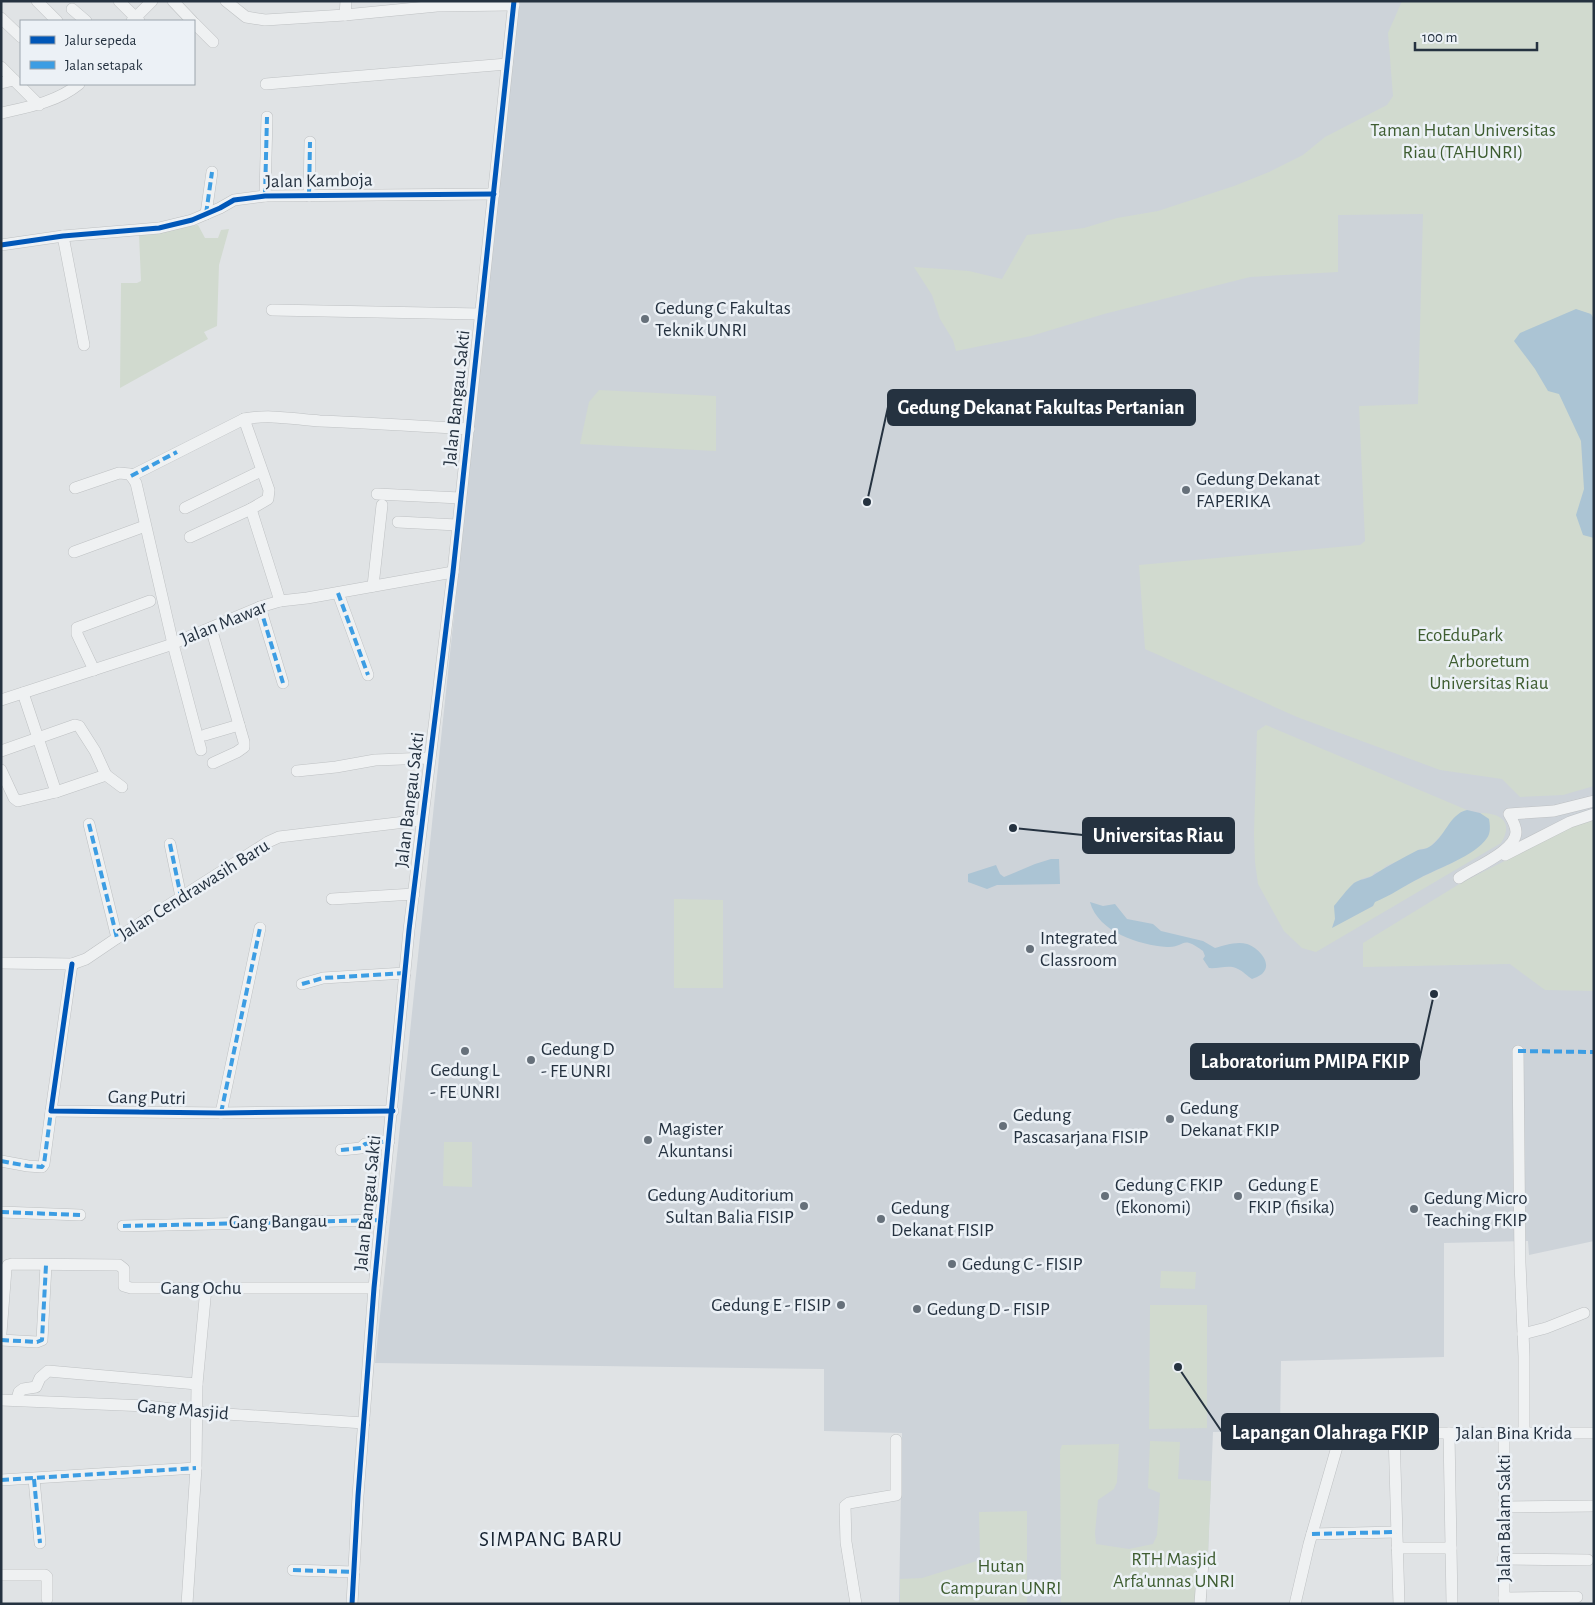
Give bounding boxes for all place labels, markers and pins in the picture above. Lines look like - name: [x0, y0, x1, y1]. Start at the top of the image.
- place label: Gedung C Fakultas Teknik UNRI: [655, 299, 791, 340]
- marker: Gedung C Fakultas Teknik UNRI: [639, 313, 651, 325]
- callout: Gedung Dekanat Fakultas Pertanian: [888, 390, 1195, 425]
- place label: Gedung Dekanat FAPERIKA: [1196, 470, 1320, 511]
- marker: Gedung Dekanat FAPERIKA: [1180, 484, 1192, 496]
- callout: Universitas Riau: [1083, 818, 1234, 853]
- place label: Integrated Classroom: [1040, 929, 1118, 970]
- marker: Integrated Classroom: [1024, 943, 1036, 955]
- place label: Gedung D - FE UNRI: [541, 1040, 615, 1081]
- callout: Laboratorium PMIPA FKIP: [1191, 1044, 1419, 1079]
- marker: Gedung L - FE UNRI: [459, 1045, 471, 1057]
- marker: Gedung D - FE UNRI: [525, 1054, 537, 1066]
- place label: Gedung L - FE UNRI: [430, 1061, 500, 1102]
- place label: Gedung Dekanat FKIP: [1180, 1099, 1279, 1140]
- place label: Gedung Pascasarjana FISIP: [1013, 1106, 1149, 1147]
- marker: Gedung Dekanat FKIP: [1164, 1113, 1176, 1125]
- place label: Magister Akuntansi: [658, 1120, 733, 1161]
- marker: Gedung Pascasarjana FISIP: [997, 1120, 1009, 1132]
- marker: Magister Akuntansi: [642, 1134, 654, 1146]
- place label: Gedung C FKIP (Ekonomi): [1115, 1176, 1223, 1217]
- place label: Gedung E FKIP (fisika): [1248, 1176, 1335, 1217]
- place label: Gedung Auditorium Sultan Balia FISIP: [648, 1186, 794, 1227]
- place label: Gedung Micro Teaching FKIP: [1424, 1189, 1528, 1230]
- marker: Gedung C FKIP (Ekonomi): [1099, 1190, 1111, 1202]
- marker: Gedung E FKIP (fisika): [1232, 1190, 1244, 1202]
- place label: Gedung Dekanat FISIP: [891, 1199, 994, 1240]
- marker: Gedung Auditorium Sultan Balia FISIP: [798, 1200, 810, 1212]
- marker: Gedung Micro Teaching FKIP: [1408, 1203, 1420, 1215]
- marker: Gedung Dekanat FISIP: [875, 1213, 887, 1225]
- place label: Gedung C - FISIP: [962, 1255, 1083, 1274]
- marker: Gedung C - FISIP: [946, 1258, 958, 1270]
- place label: Gedung E - FISIP: [711, 1296, 831, 1315]
- marker: Gedung E - FISIP: [835, 1299, 847, 1311]
- place label: Gedung D - FISIP: [927, 1300, 1050, 1319]
- marker: Gedung D - FISIP: [911, 1303, 923, 1315]
- callout: Lapangan Olahraga FKIP: [1222, 1414, 1438, 1449]

